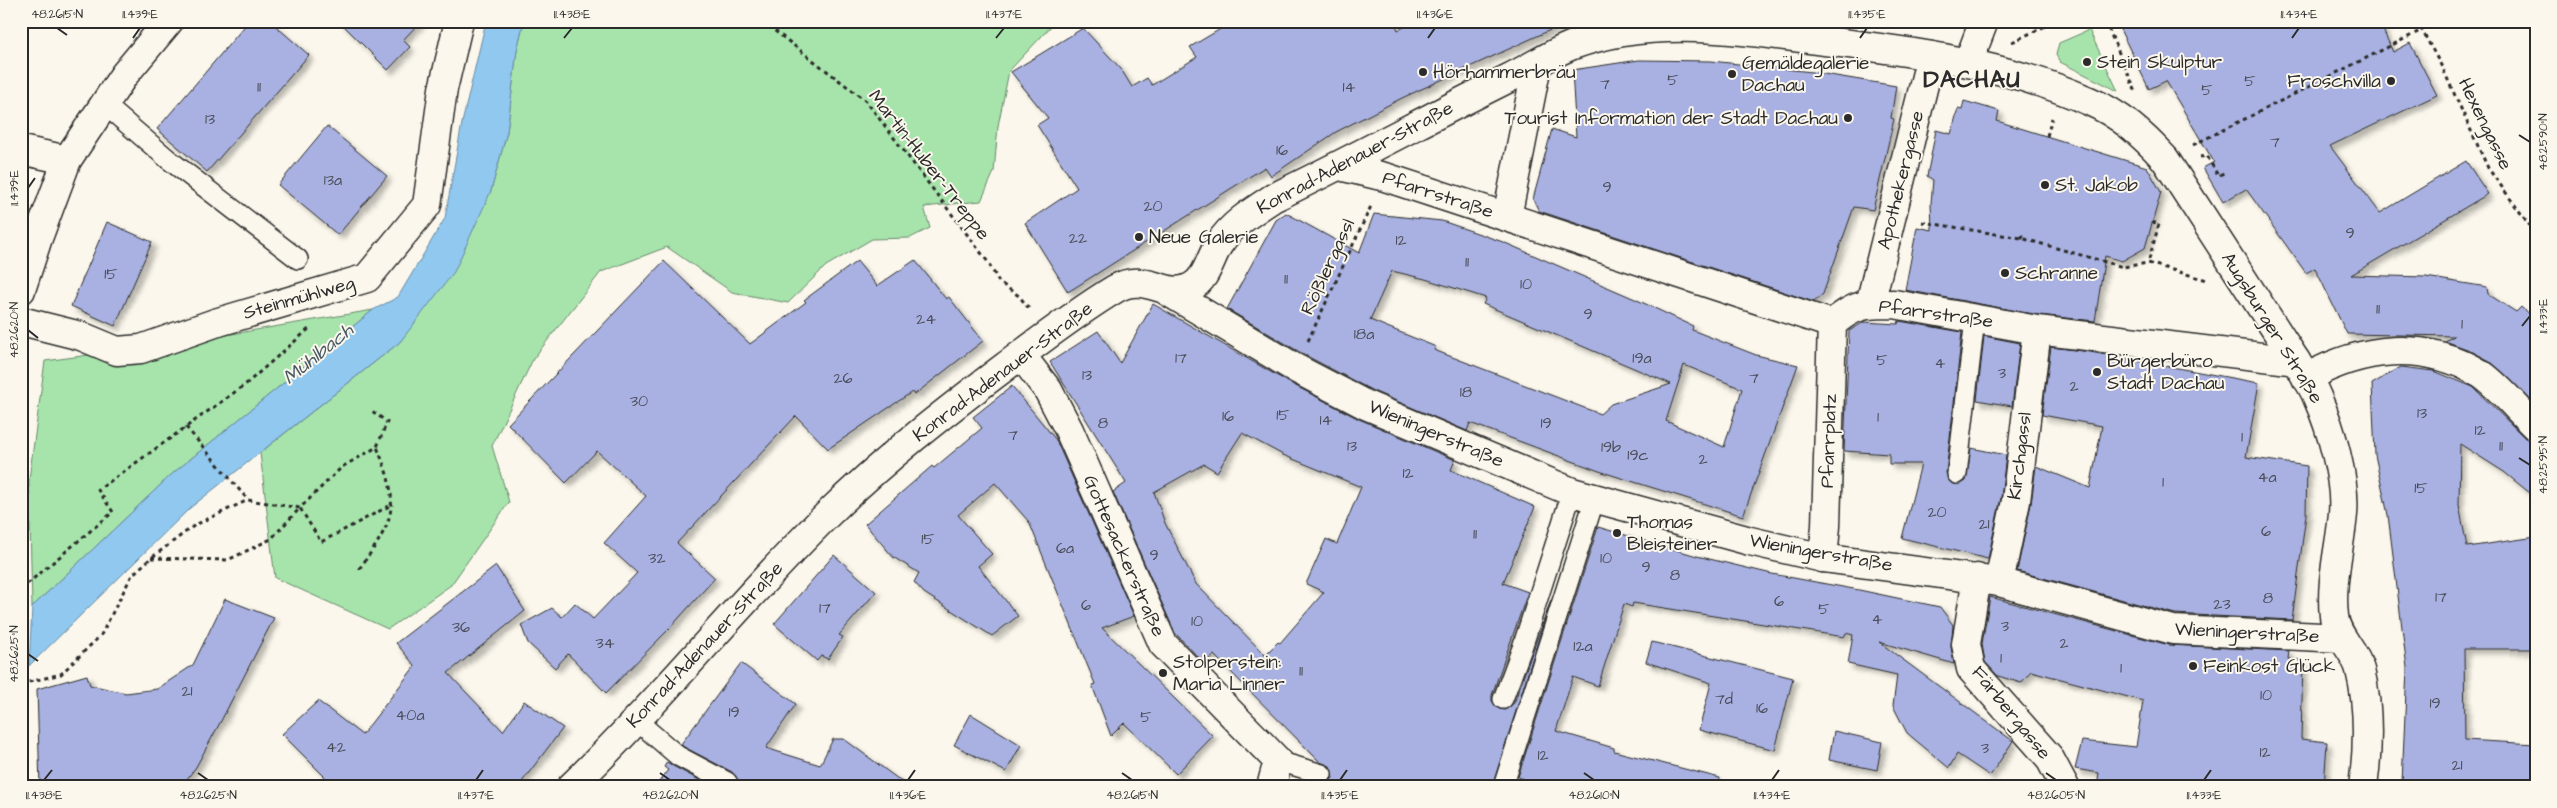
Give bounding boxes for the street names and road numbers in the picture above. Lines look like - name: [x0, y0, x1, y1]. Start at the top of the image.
- street label: Hexengasse: [2450, 73, 2519, 175]
- street label: Martin-Huber-Treppe: [862, 84, 996, 246]
- street label: Konrad-Adenauer-Straße: [1252, 95, 1458, 221]
- street label: Apothekergasse: [1871, 108, 1932, 252]
- street label: Pfarrstraße: [1379, 164, 1497, 226]
- street label: Rößlergassl: [1294, 215, 1363, 320]
- street label: Augsburger Straße: [2214, 247, 2330, 409]
- street label: Steinmühlweg: [240, 269, 358, 328]
- street label: Pfarrstraße: [1877, 293, 1995, 335]
- street label: Konrad-Adenauer-Straße: [907, 295, 1099, 449]
- street label: Wieningerstraße: [1364, 393, 1508, 476]
- street label: Pfarrplatz: [1814, 393, 1844, 489]
- street label: Kirchgassl: [2001, 411, 2040, 501]
- street label: Gottesackerstraße: [1076, 471, 1172, 641]
- street label: Wieningerstraße: [1747, 527, 1895, 580]
- street label: Konrad-Adenauer-Straße: [620, 556, 790, 734]
- street label: Wieningerstraße: [2174, 616, 2320, 651]
- street label: Färbergasse: [1964, 660, 2057, 766]

